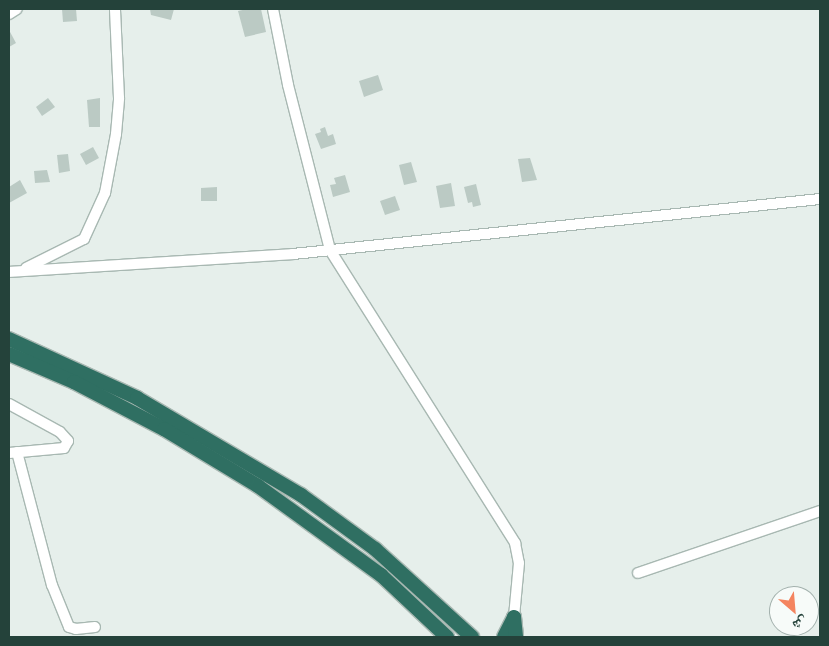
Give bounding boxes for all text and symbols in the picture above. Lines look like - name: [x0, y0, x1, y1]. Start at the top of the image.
- north arrow: [769, 586, 819, 636]
- text: ش: [790, 613, 811, 634]

